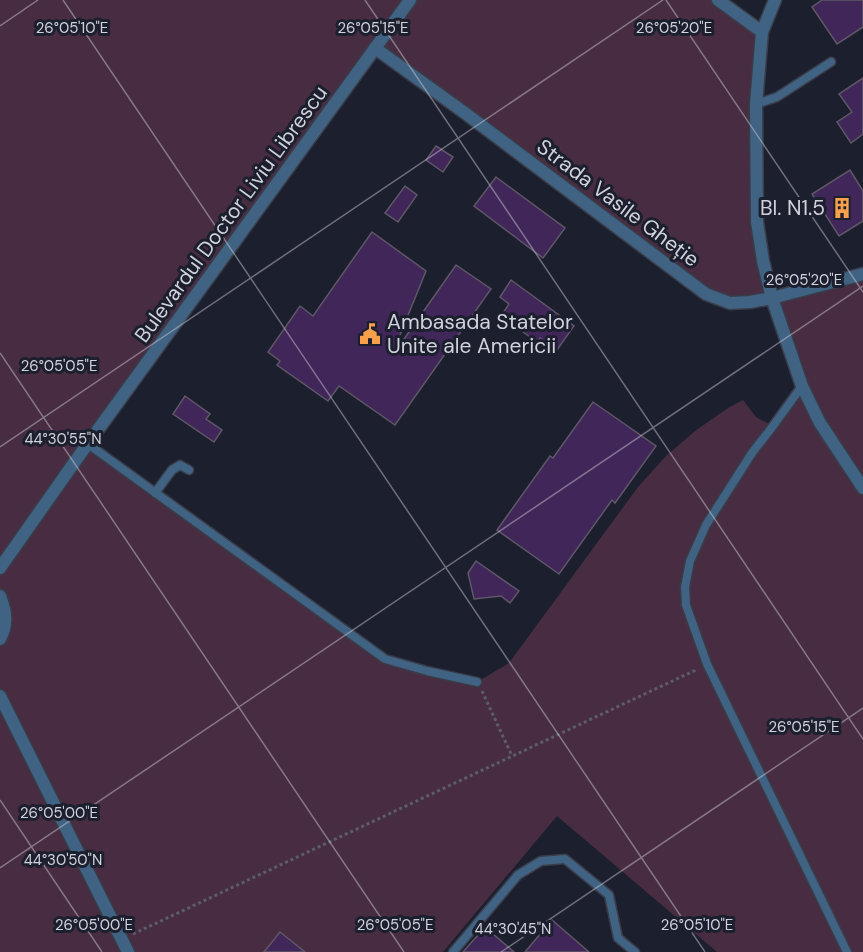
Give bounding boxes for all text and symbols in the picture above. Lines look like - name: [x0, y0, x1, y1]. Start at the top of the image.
- text: 26°05'10"E: [36, 18, 108, 38]
- text: 26°05'15"E: [337, 18, 409, 38]
- text: 26°05'20"E: [636, 18, 712, 38]
- street label: Bulevardul Doctor Liviu Librescu: [128, 80, 334, 348]
- street label: Strada Vasile Gheție: [531, 133, 705, 273]
- place label: Bl. N1.5: [760, 194, 825, 222]
- building icon: Bl. N1.5: [830, 196, 854, 220]
- text: 26°05'20"E: [766, 270, 842, 290]
- place label: Ambasada Statelor Unite ale Americii: [387, 308, 573, 360]
- public building icon: Ambasada Statelor Unite ale Americii: [358, 322, 382, 346]
- text: 26°05'05"E: [21, 356, 97, 376]
- text: 44°30'55"N: [24, 429, 102, 449]
- text: 26°05'15"E: [768, 717, 840, 737]
- text: 26°05'00"E: [20, 803, 98, 823]
- text: 44°30'50"N: [24, 850, 102, 870]
- text: 26°05'00"E: [55, 915, 133, 935]
- text: 26°05'05"E: [357, 915, 433, 935]
- text: 26°05'10"E: [661, 915, 733, 935]
- text: 44°30'45"N: [475, 919, 551, 939]

